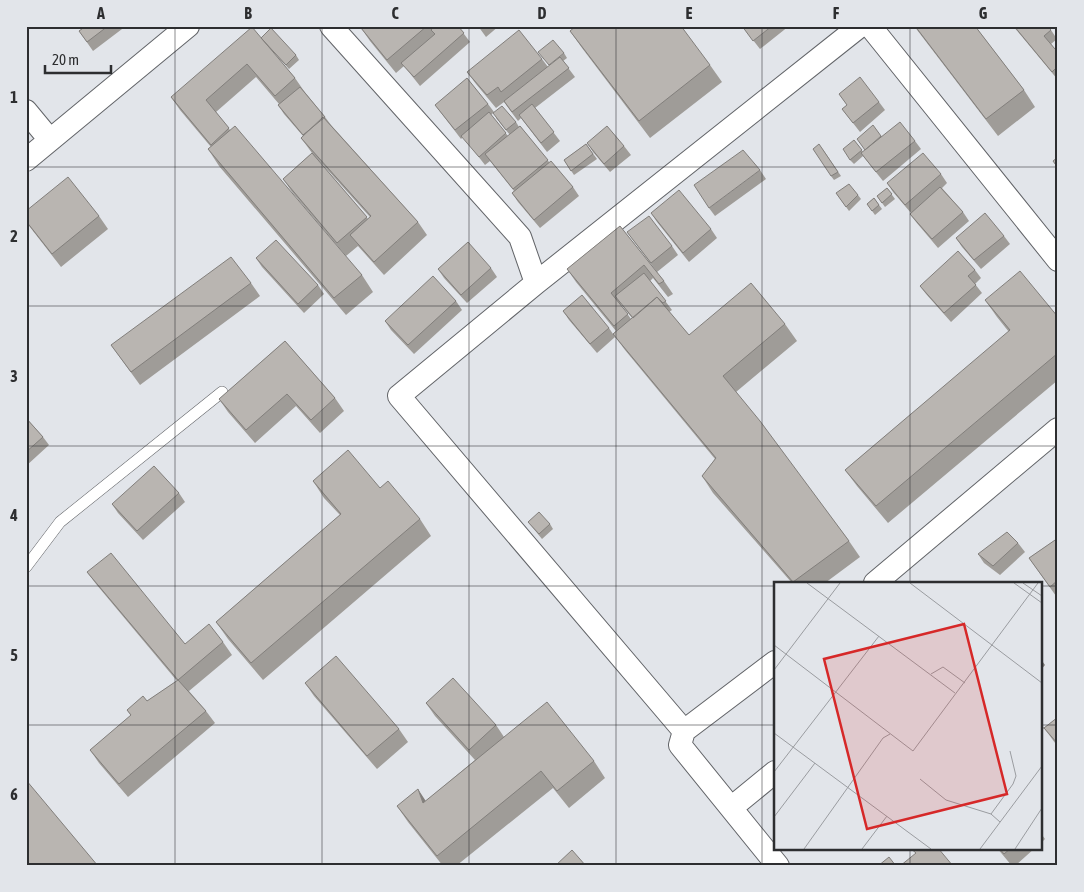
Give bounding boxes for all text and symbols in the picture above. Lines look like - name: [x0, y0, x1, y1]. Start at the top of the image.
- text: A: [96, 4, 105, 22]
- text: B: [244, 4, 252, 22]
- text: C: [391, 4, 399, 22]
- text: D: [538, 4, 547, 22]
- text: E: [686, 4, 693, 22]
- text: F: [833, 4, 840, 22]
- text: G: [979, 4, 988, 22]
- scale bar: [45, 42, 111, 74]
- text: 20 m: [52, 51, 79, 68]
- text: 1: [10, 88, 18, 106]
- text: 2: [10, 227, 18, 245]
- text: 3: [10, 367, 18, 385]
- text: 4: [9, 506, 18, 524]
- inset map: [774, 582, 1042, 850]
- text: 5: [10, 646, 18, 664]
- text: 6: [10, 785, 18, 803]

